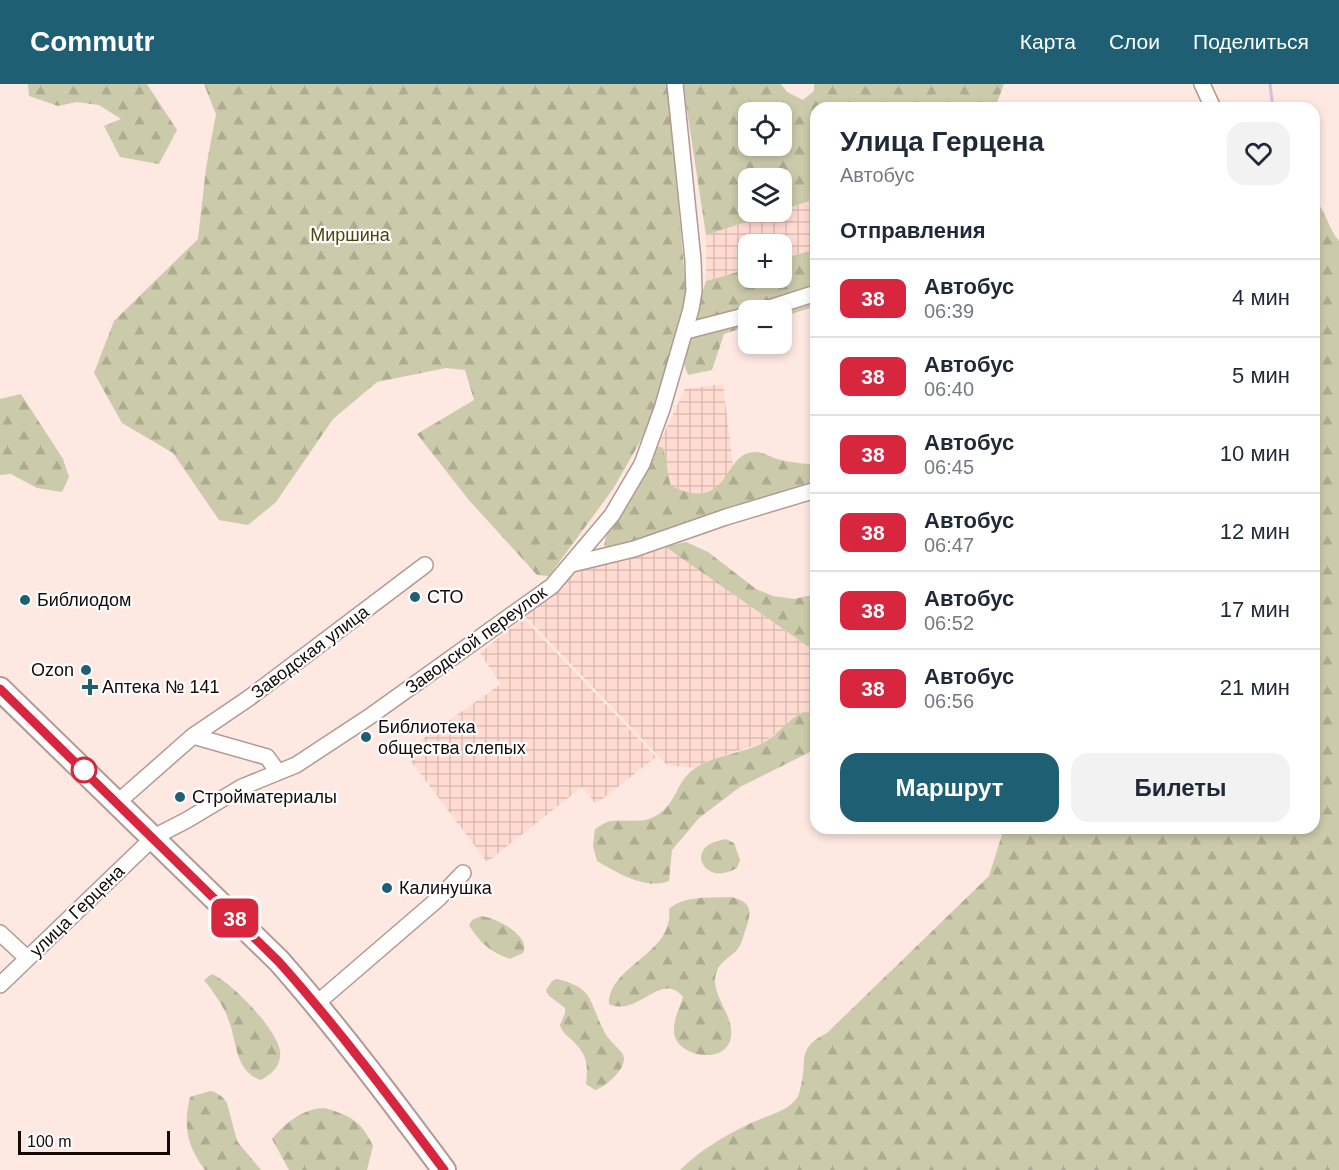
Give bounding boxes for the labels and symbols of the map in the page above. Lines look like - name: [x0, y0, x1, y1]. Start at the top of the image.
- park label: Миршина: [310, 225, 391, 245]
- street label: Заводской переулок: [402, 582, 550, 698]
- place label: СТО: [427, 587, 464, 607]
- place label: Библиодом: [37, 590, 131, 610]
- marker: СТО: [408, 590, 422, 604]
- marker: Библиодом: [18, 593, 32, 607]
- street label: Заводская улица: [247, 601, 373, 703]
- place label: Ozon: [31, 660, 74, 680]
- marker: Ozon: [79, 663, 93, 677]
- place label: Аптека № 141: [102, 677, 219, 697]
- marker: Аптека № 141: [83, 680, 97, 694]
- place label: Библиотека общества слепых: [378, 717, 526, 758]
- marker: Библиотека общества слепых: [359, 730, 373, 744]
- unlabelled marker: [71, 757, 97, 783]
- place label: Стройматериалы: [192, 787, 337, 807]
- marker: Стройматериалы: [173, 790, 187, 804]
- street label: улица Герцена: [26, 860, 129, 961]
- place label: Калинушка: [399, 878, 493, 898]
- marker: Калинушка: [380, 881, 394, 895]
- line badge: 38: [208, 898, 262, 938]
- scale bar: [18, 1128, 170, 1156]

